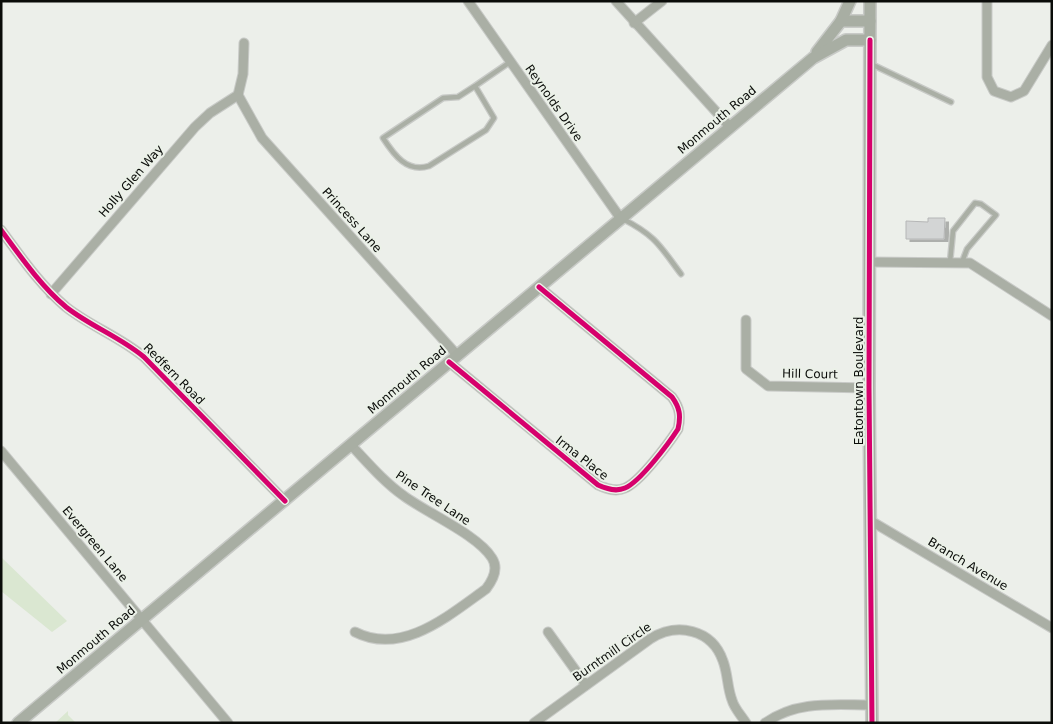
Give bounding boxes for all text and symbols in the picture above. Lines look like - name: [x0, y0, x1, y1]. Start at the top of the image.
- street label: Reynolds Drive: [522, 62, 586, 144]
- street label: Monmouth Road: [675, 83, 759, 157]
- street label: Holly Glen Way: [96, 142, 166, 220]
- street label: Princess Lane: [319, 185, 385, 255]
- street label: Eatontown Boulevard: [852, 317, 866, 445]
- street label: Redfern Road: [141, 341, 207, 407]
- street label: Monmouth Road: [365, 343, 449, 417]
- street label: Hill Court: [782, 367, 838, 381]
- street label: Irma Place: [553, 433, 611, 483]
- street label: Pine Tree Lane: [393, 468, 473, 528]
- street label: Evergreen Lane: [59, 503, 131, 585]
- street label: Branch Avenue: [926, 535, 1010, 593]
- street label: Monmouth Road: [54, 603, 138, 677]
- street label: Burntmill Circle: [570, 620, 654, 684]

